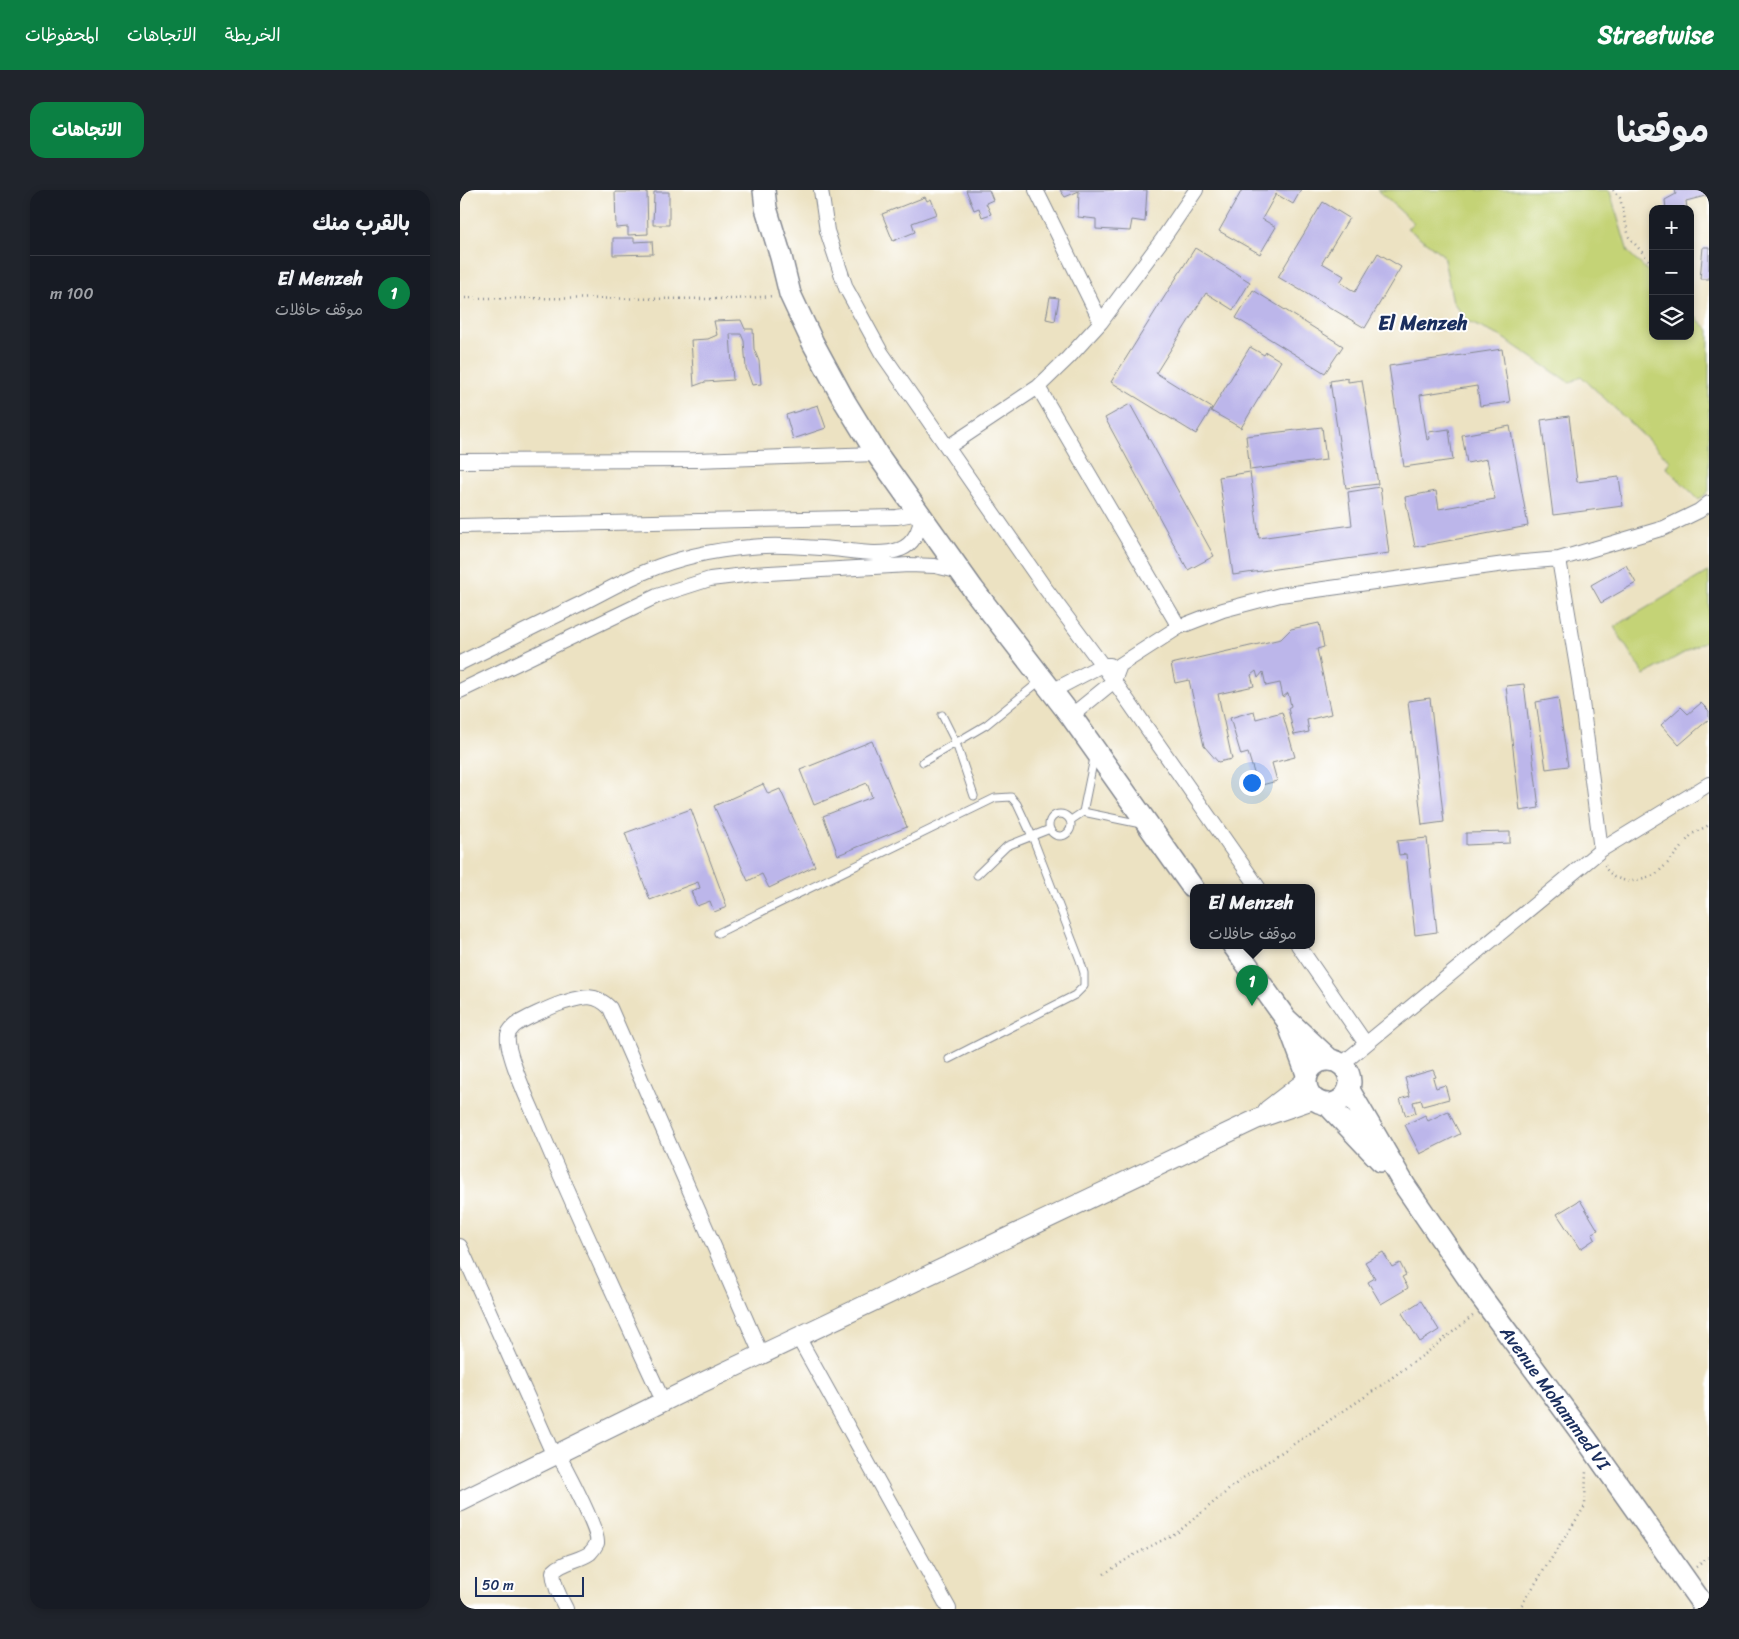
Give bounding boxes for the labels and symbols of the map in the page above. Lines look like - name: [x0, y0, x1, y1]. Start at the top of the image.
- district label: El Menzeh: [1378, 306, 1468, 341]
- your location: [1239, 770, 1265, 796]
- pin: 1: [1236, 965, 1268, 1006]
- street label: Avenue Mohammed VI: [1491, 1318, 1620, 1479]
- scale bar: [475, 1574, 584, 1597]

